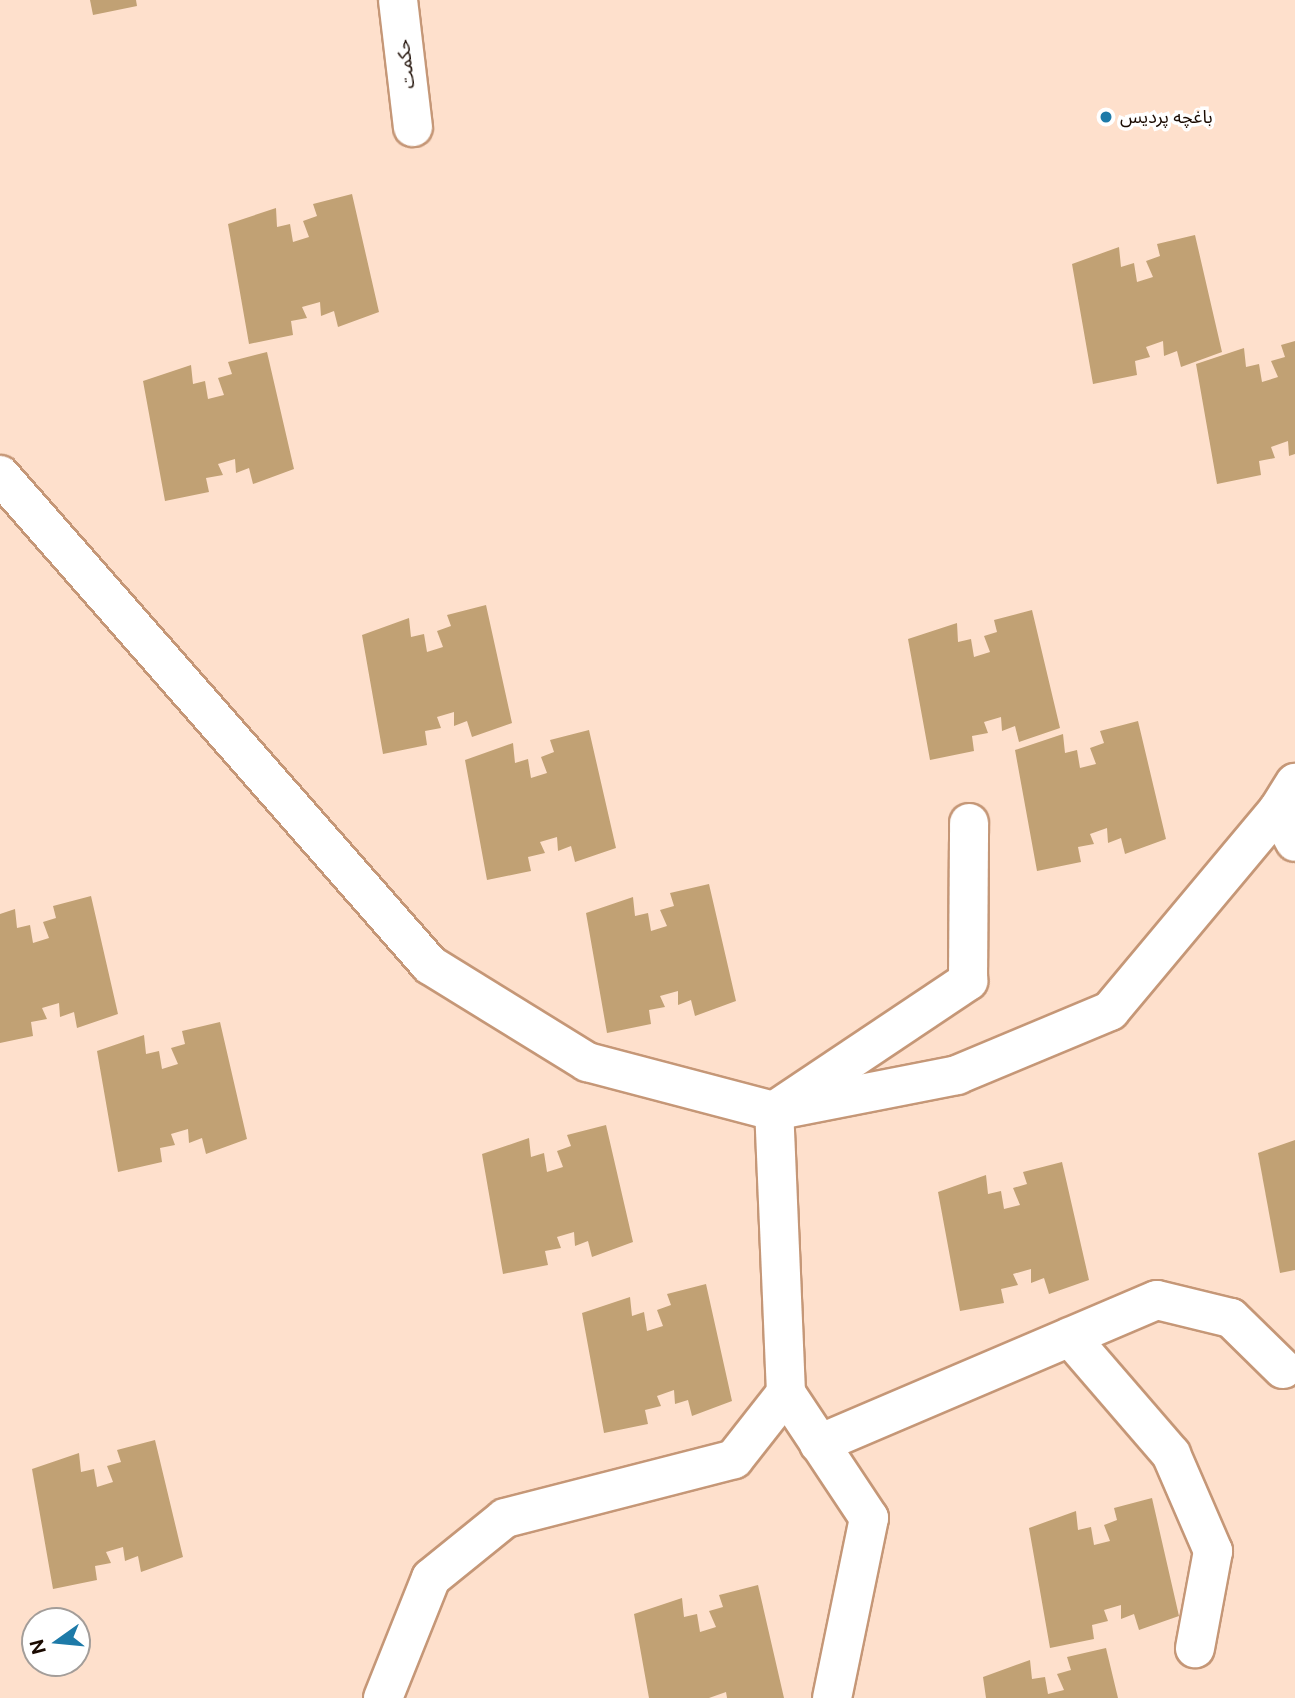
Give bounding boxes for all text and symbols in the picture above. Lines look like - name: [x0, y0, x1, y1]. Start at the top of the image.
- street label: حکمت: [392, 38, 420, 90]
- place label: باغچه پردیس: [1120, 106, 1213, 128]
- marker: باغچه پردیس: [1098, 109, 1114, 125]
- north arrow: [21, 1607, 91, 1677]
- text: N: [25, 1637, 50, 1657]

